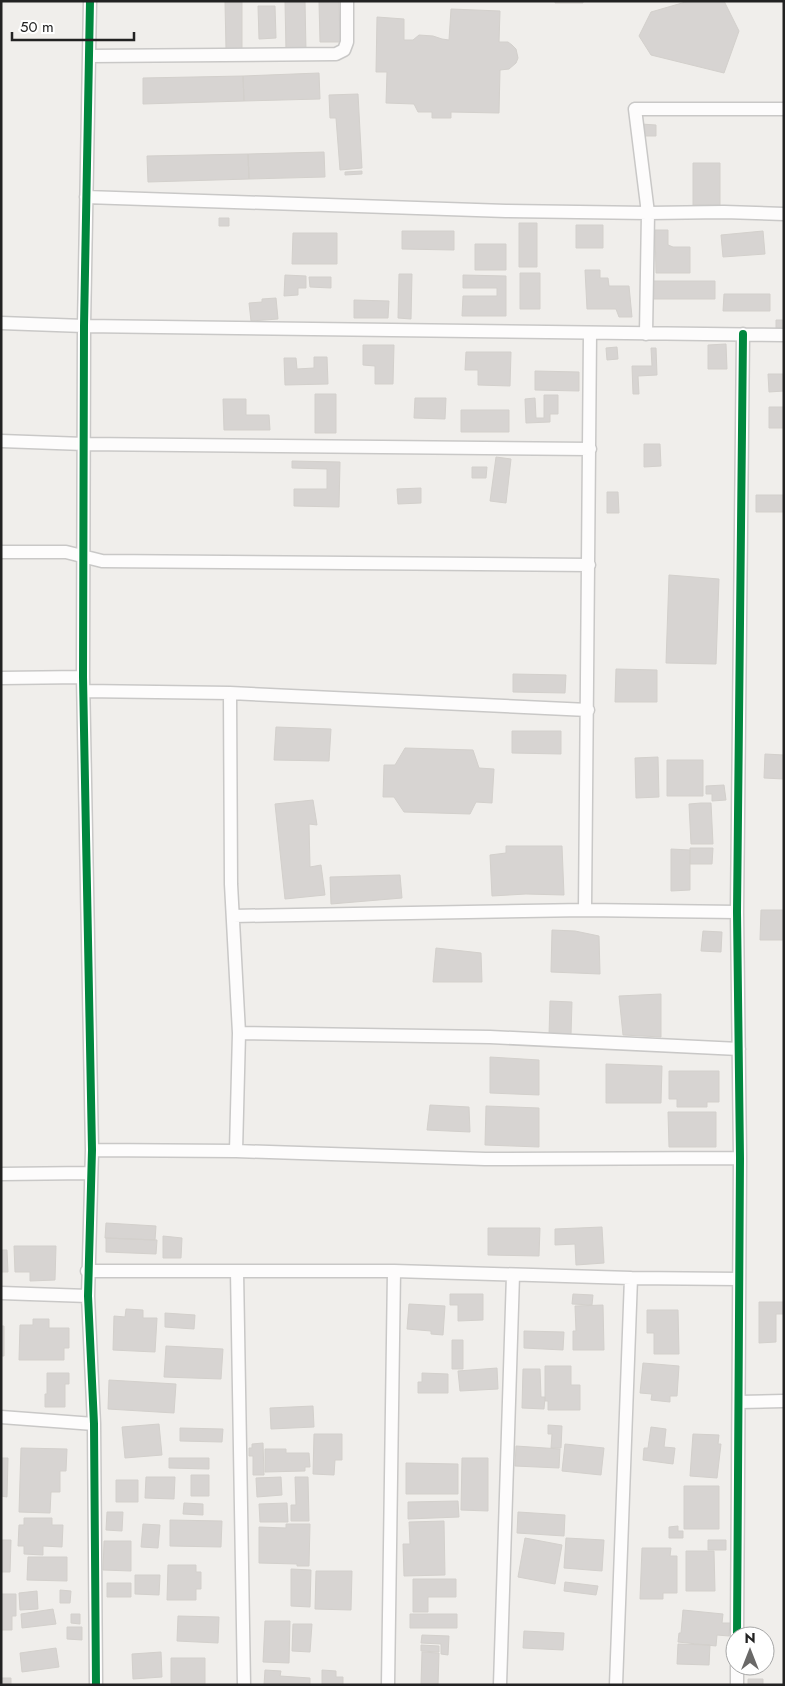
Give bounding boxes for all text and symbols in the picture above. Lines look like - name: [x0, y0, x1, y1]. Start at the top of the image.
- scale bar: [12, 10, 135, 42]
- text: 50 m: [20, 16, 54, 38]
- north arrow: [725, 1626, 775, 1676]
- text: N: [744, 1628, 756, 1648]

